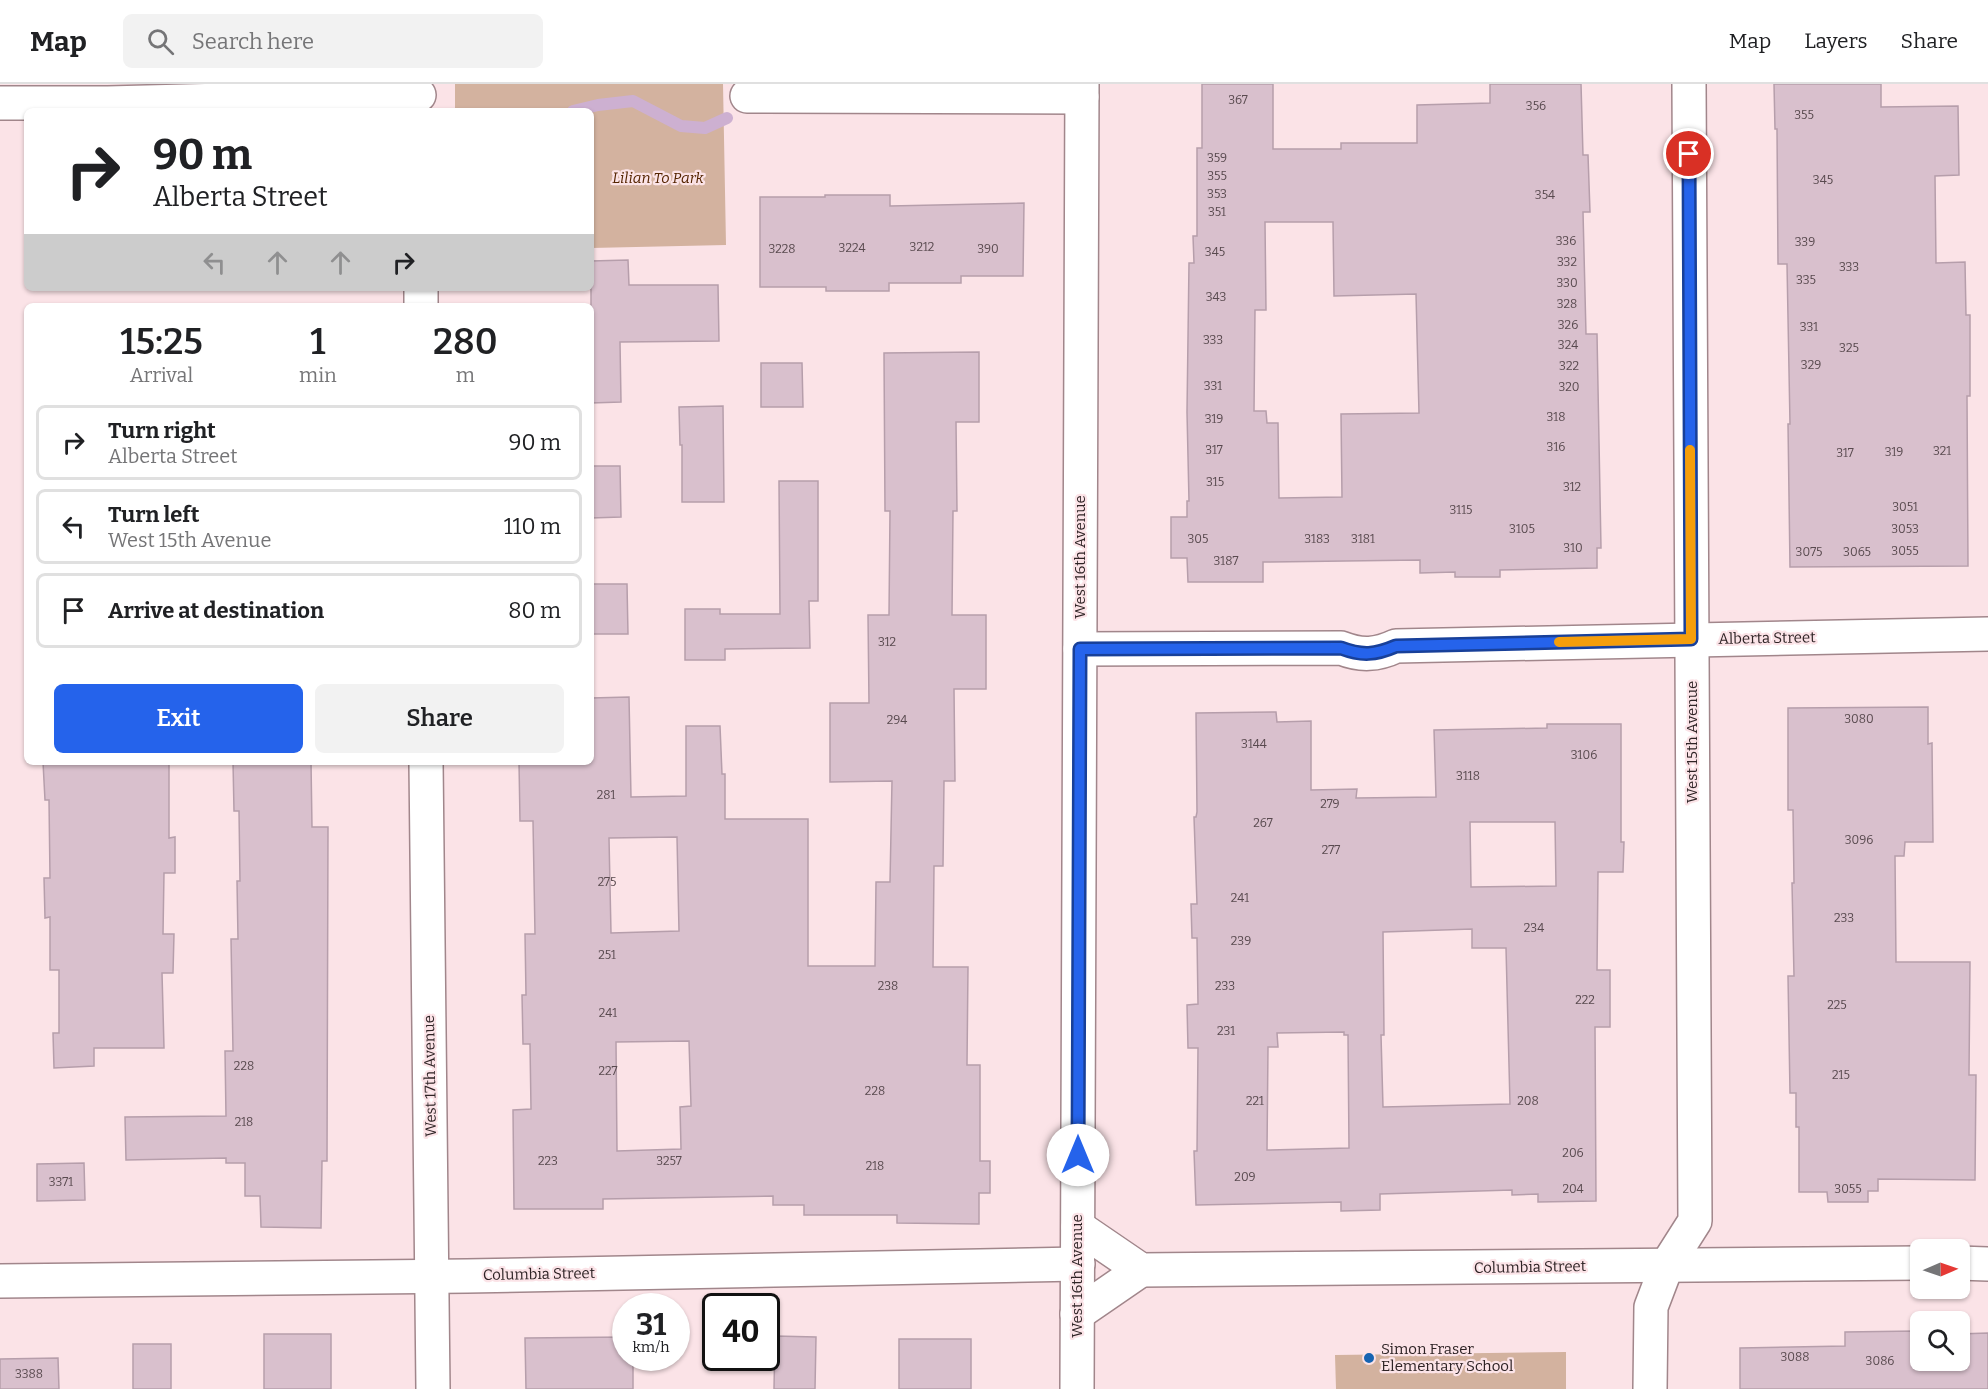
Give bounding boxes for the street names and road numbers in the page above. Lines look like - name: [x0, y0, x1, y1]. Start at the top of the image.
- street label: West 16th Avenue: [1071, 495, 1089, 619]
- street label: Alberta Street: [1718, 628, 1816, 648]
- street label: West 15th Avenue: [1683, 681, 1701, 803]
- street label: West 17th Avenue: [420, 1015, 440, 1137]
- street label: West 16th Avenue: [1068, 1214, 1086, 1338]
- street label: Columbia Street: [1474, 1257, 1587, 1277]
- street label: Columbia Street: [483, 1264, 596, 1284]

